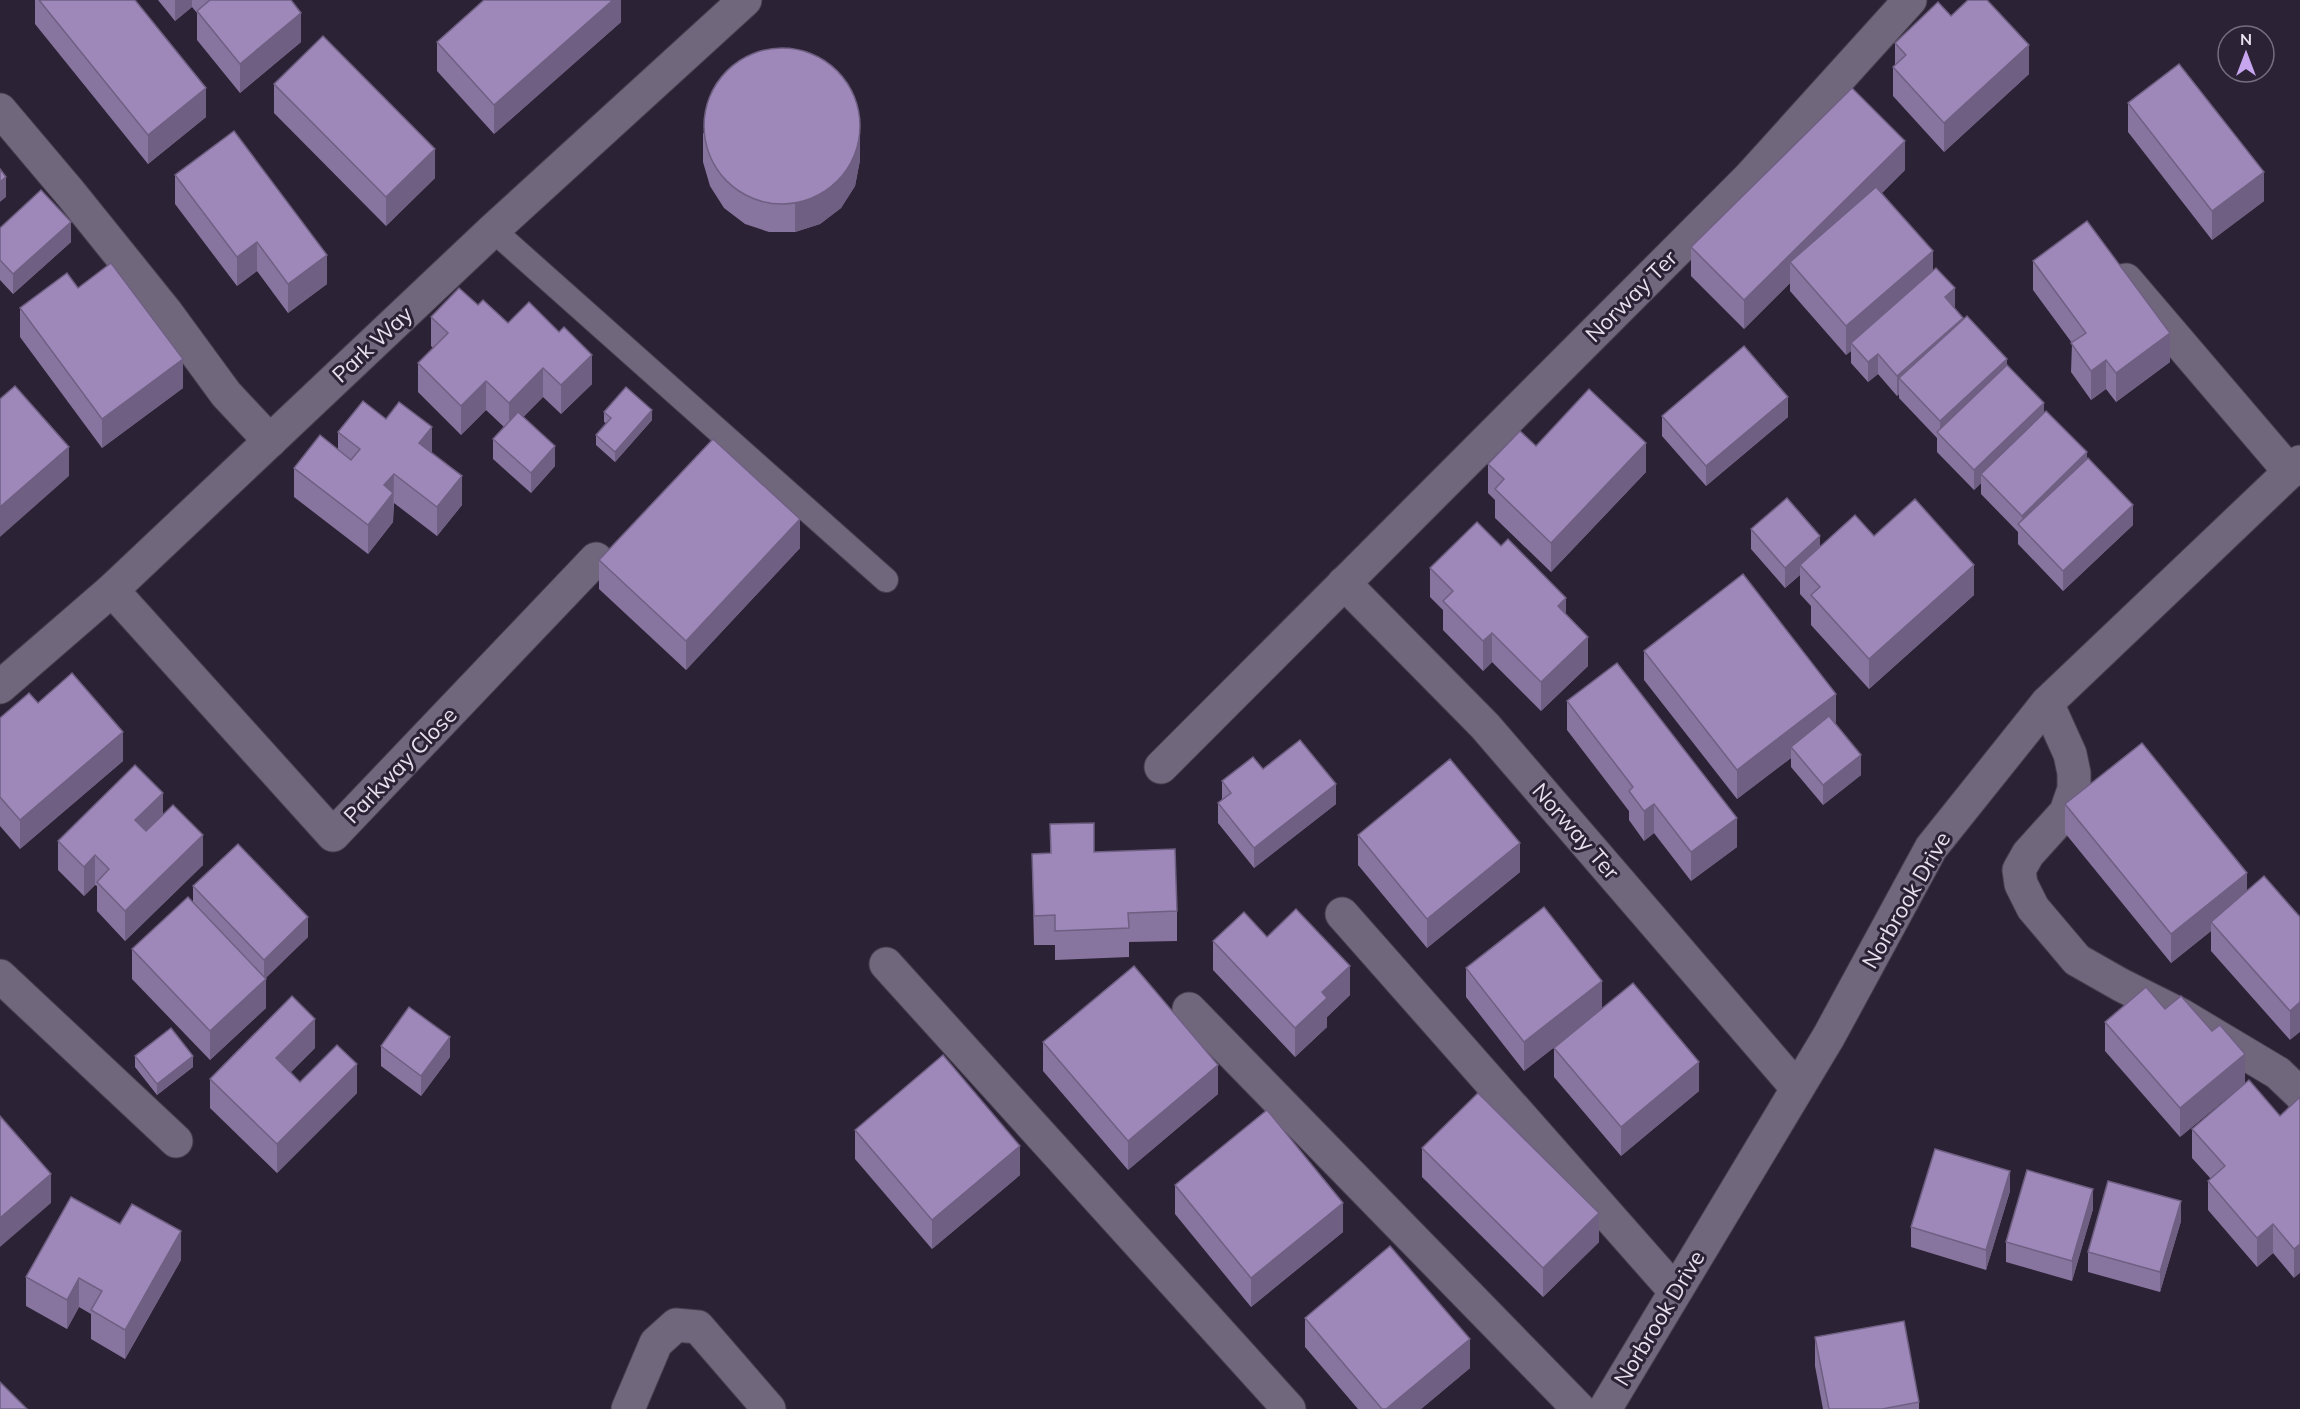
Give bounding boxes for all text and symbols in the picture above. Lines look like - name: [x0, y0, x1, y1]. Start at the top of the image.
- north arrow: [2216, 24, 2276, 84]
- text: N: [2240, 29, 2252, 49]
- street label: Norway Ter: [1579, 244, 1683, 348]
- street label: Park Way: [326, 299, 418, 388]
- street label: Parkway Close: [337, 701, 463, 829]
- street label: Norway Ter: [1527, 777, 1625, 885]
- street label: Norbrook Drive: [1856, 827, 1956, 973]
- street label: Norbrook Drive: [1608, 1245, 1710, 1391]

